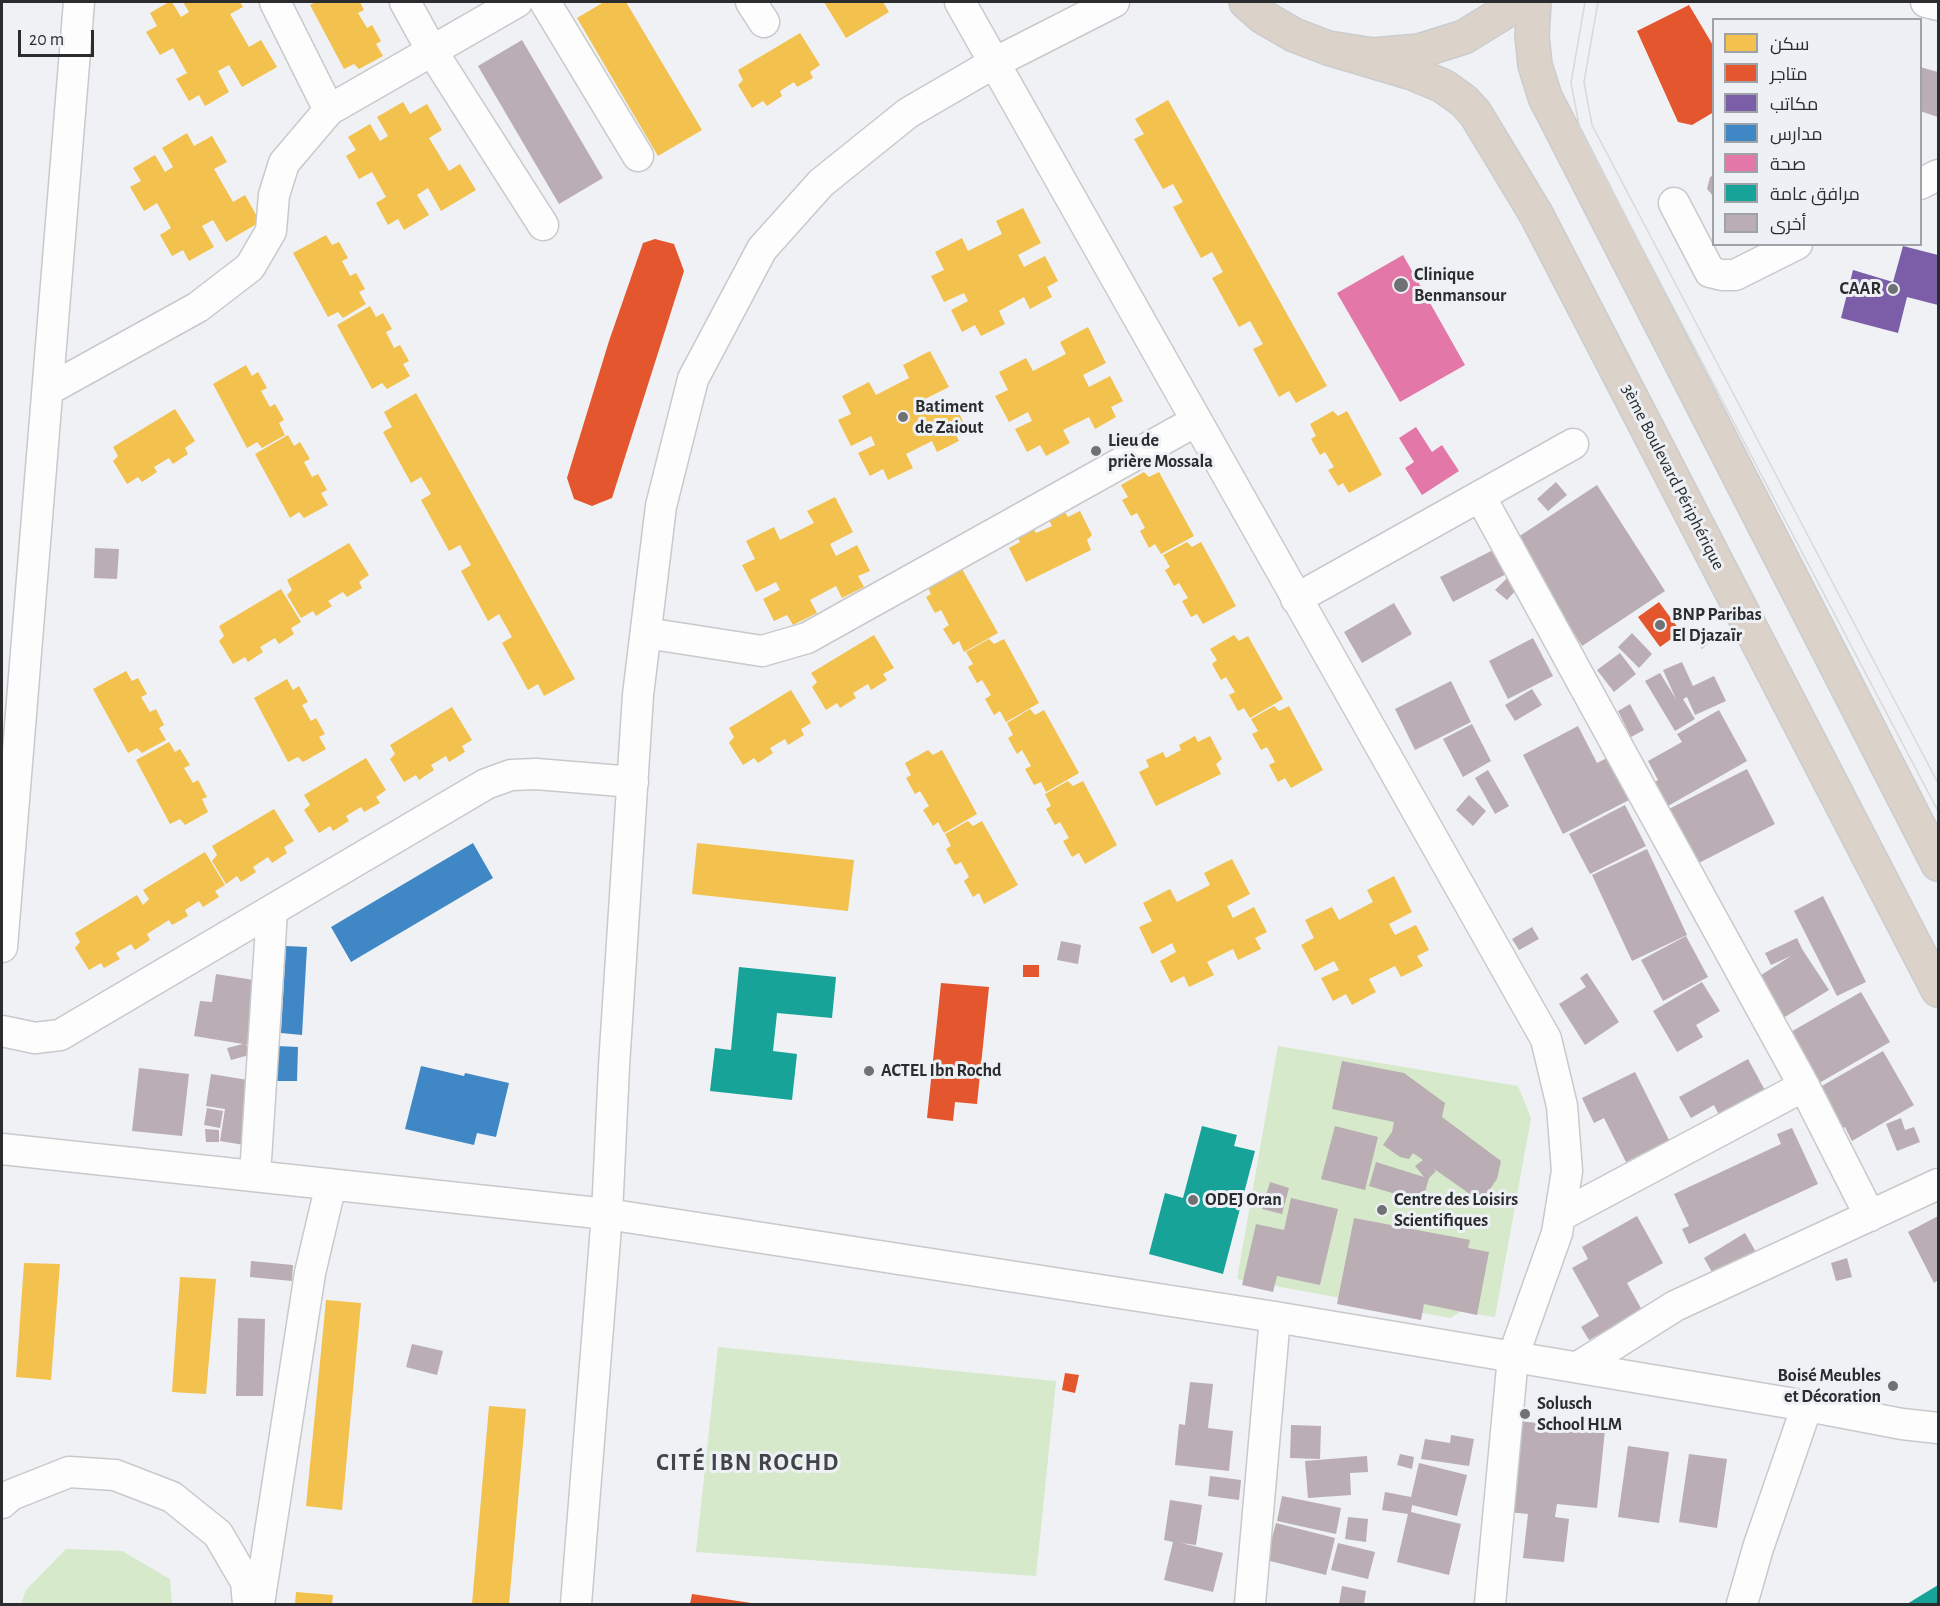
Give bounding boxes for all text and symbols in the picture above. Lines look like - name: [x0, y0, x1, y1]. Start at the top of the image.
- scale bar: [21, 18, 98, 56]
- legend: [1712, 18, 1922, 246]
- text: 20 m: [29, 31, 64, 49]
- text: سكن: [1770, 36, 1809, 54]
- text: متاجر: [1770, 66, 1808, 84]
- text: مكاتب: [1770, 96, 1818, 114]
- text: مدارس: [1770, 126, 1823, 144]
- text: صحة: [1770, 156, 1806, 174]
- text: مرافق عامة: [1770, 186, 1860, 204]
- text: أخرى: [1770, 216, 1806, 234]
- place label: Clinique Benmansour: [1414, 264, 1506, 306]
- marker: Clinique Benmansour: [1392, 276, 1410, 294]
- place label: CAAR: [1840, 278, 1881, 300]
- marker: CAAR: [1886, 282, 1900, 296]
- street label: 3ème Boulevard Périphérique: [1617, 380, 1729, 574]
- place label: Batiment de Zaiout: [915, 396, 983, 438]
- marker: Batiment de Zaiout: [896, 410, 910, 424]
- place label: Lieu de prière Mossala: [1108, 430, 1213, 472]
- marker: Lieu de prière Mossala: [1089, 444, 1103, 458]
- place label: BNP Paribas El Djazaïr: [1672, 604, 1762, 646]
- marker: BNP Paribas El Djazaïr: [1653, 618, 1667, 632]
- place label: ACTEL Ibn Rochd: [881, 1060, 1001, 1082]
- marker: ACTEL Ibn Rochd: [862, 1064, 876, 1078]
- place label: ODEJ Oran: [1205, 1189, 1282, 1211]
- place label: Centre des Loisirs Scientifiques: [1394, 1189, 1518, 1232]
- marker: ODEJ Oran: [1186, 1193, 1200, 1207]
- marker: Centre des Loisirs Scientifiques: [1375, 1203, 1389, 1217]
- place label: Boisé Meubles et Décoration: [1777, 1365, 1881, 1408]
- marker: Boisé Meubles et Décoration: [1886, 1379, 1900, 1393]
- place label: Solusch School HLM: [1537, 1393, 1622, 1436]
- marker: Solusch School HLM: [1518, 1407, 1532, 1421]
- district label: CITÉ IBN ROCHD: [656, 1449, 840, 1477]

